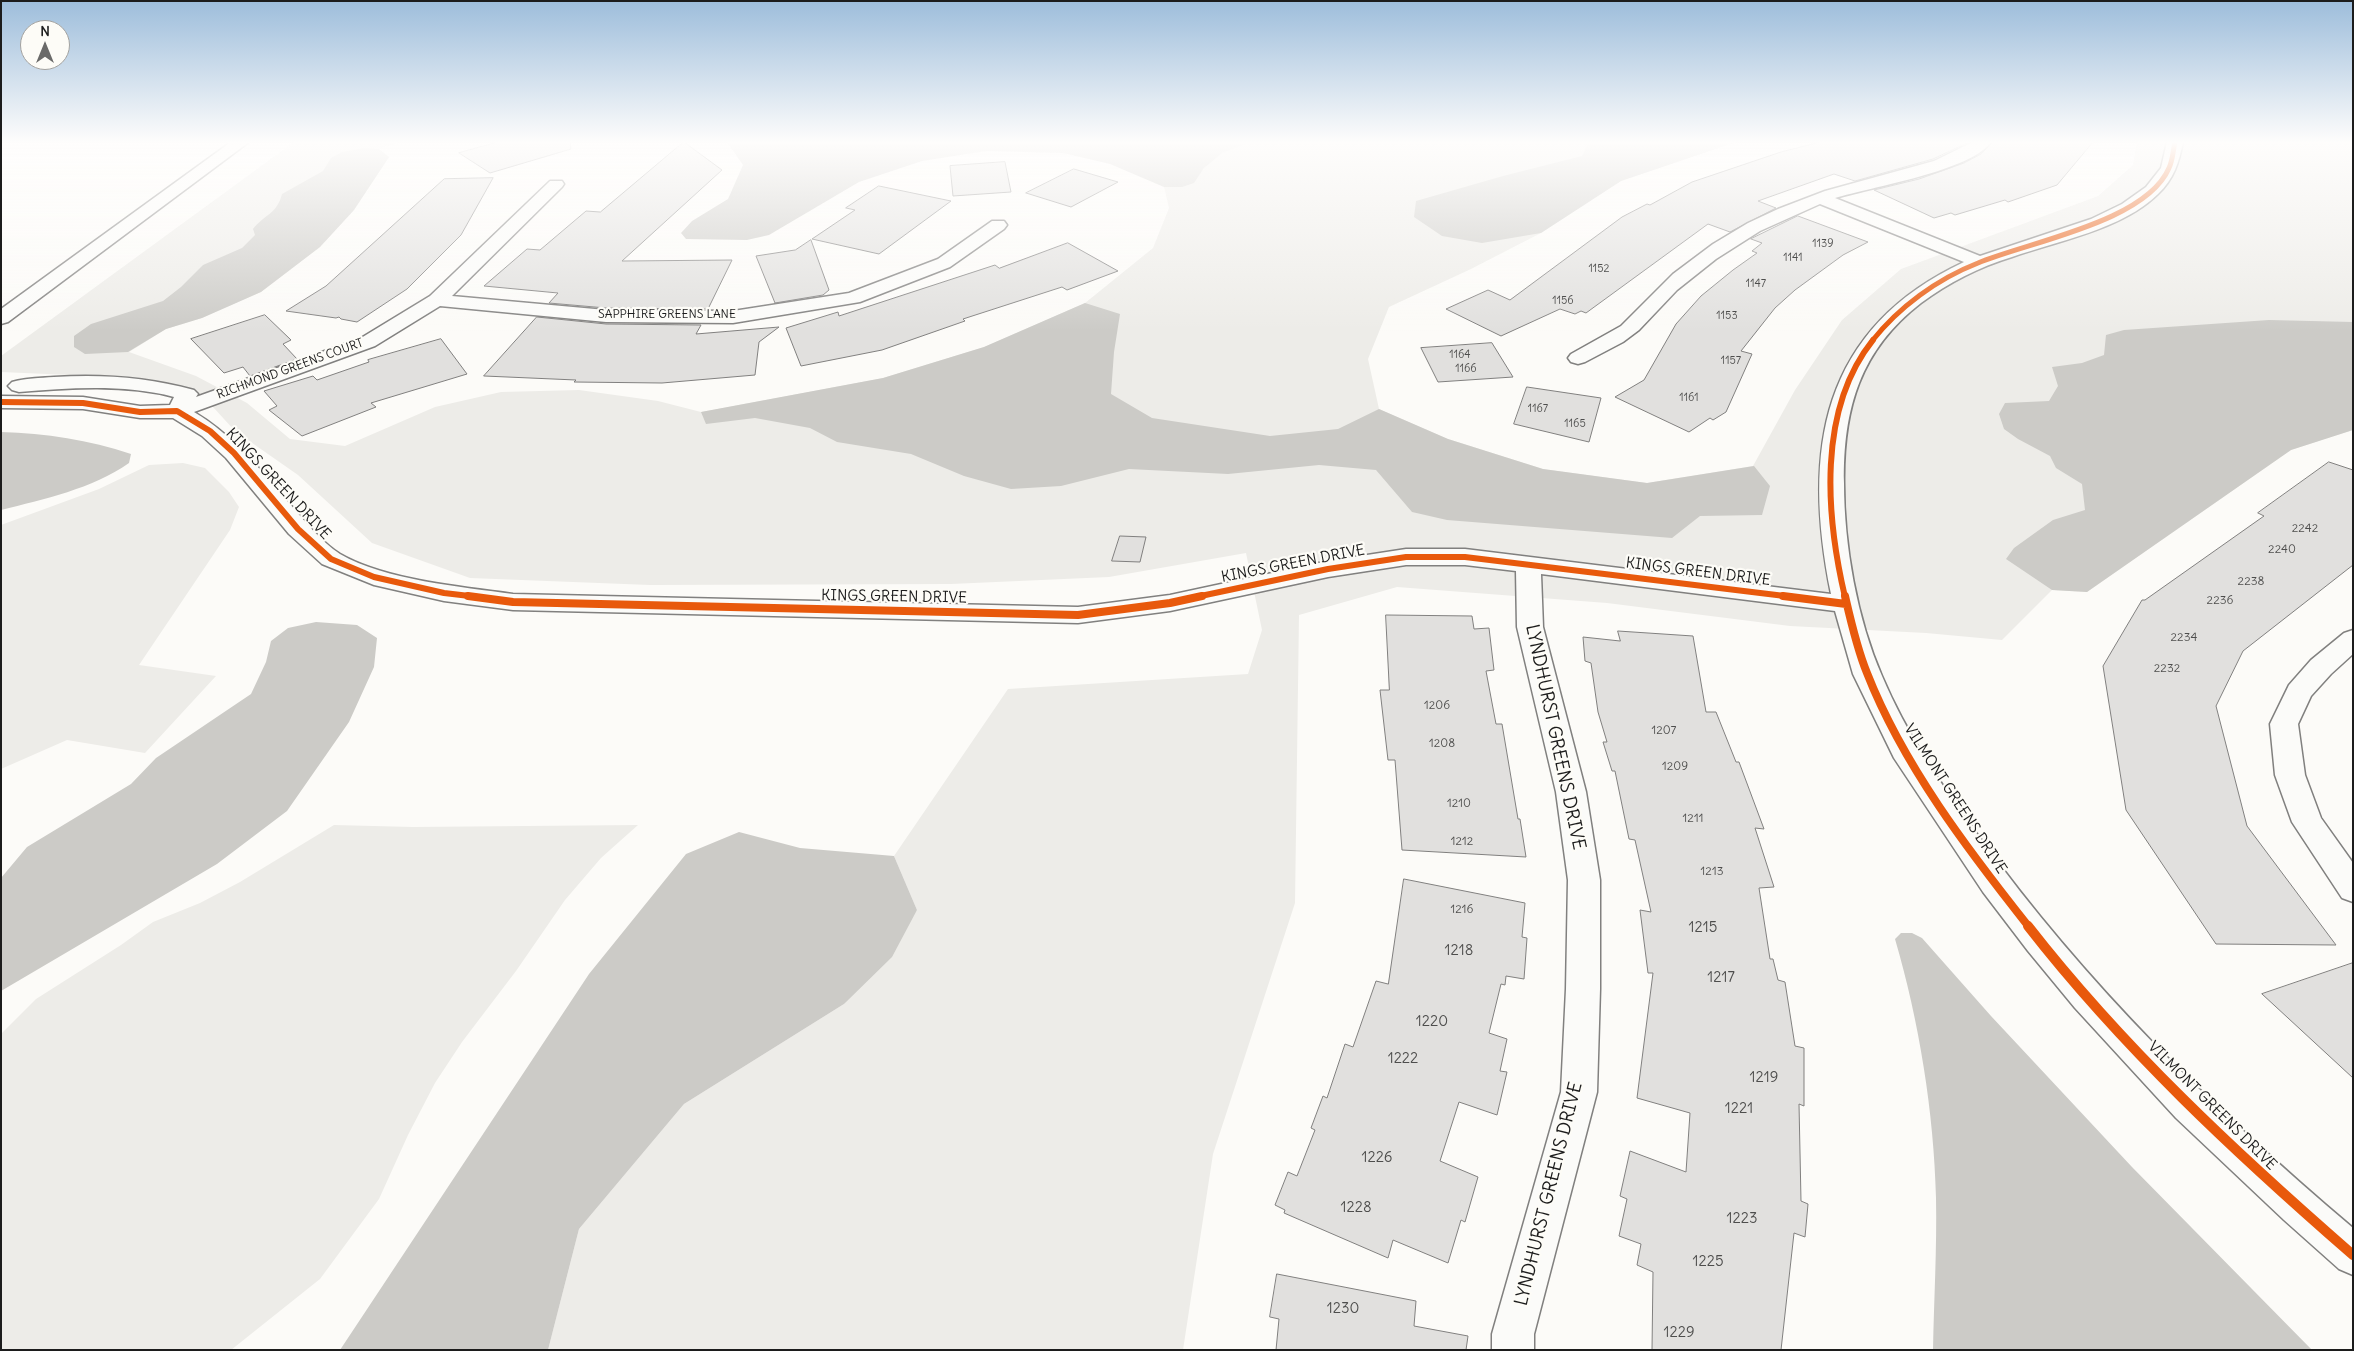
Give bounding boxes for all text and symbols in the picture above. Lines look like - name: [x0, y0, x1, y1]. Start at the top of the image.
- north arrow: [20, 20, 70, 70]
- text: N: [40, 22, 50, 40]
- house number: 1139: [1812, 237, 1834, 251]
- house number: 1141: [1783, 251, 1803, 265]
- house number: 1152: [1588, 262, 1610, 276]
- house number: 1147: [1746, 277, 1766, 291]
- house number: 1156: [1552, 294, 1574, 308]
- street label: SAPPHIRE GREENS LANE: [598, 308, 736, 322]
- house number: 1153: [1716, 309, 1738, 323]
- street label: RICHMOND GREENS COURT: [215, 336, 365, 402]
- house number: 1164: [1449, 348, 1471, 362]
- house number: 1157: [1721, 354, 1741, 368]
- house number: 1166: [1455, 362, 1477, 376]
- house number: 1161: [1679, 391, 1699, 405]
- house number: 1167: [1528, 402, 1548, 416]
- house number: 1165: [1564, 417, 1586, 431]
- street label: KINGS GREEN DRIVE: [222, 425, 334, 543]
- house number: 2242: [2292, 522, 2318, 536]
- street label: KINGS GREEN DRIVE: [1220, 541, 1366, 587]
- house number: 2240: [2268, 543, 2296, 557]
- street label: KINGS GREEN DRIVE: [1625, 554, 1771, 590]
- house number: 2238: [2238, 575, 2264, 589]
- street label: KINGS GREEN DRIVE: [821, 587, 967, 607]
- house number: 2236: [2207, 594, 2233, 608]
- street label: LYNDHURST GREENS DRIVE: [1521, 622, 1589, 852]
- house number: 2234: [2171, 631, 2197, 645]
- house number: 2232: [2154, 662, 2180, 676]
- house number: 1206: [1424, 699, 1450, 713]
- street label: VILMONT GREENS DRIVE: [1900, 721, 2010, 877]
- house number: 1207: [1652, 724, 1676, 738]
- house number: 1208: [1429, 737, 1455, 751]
- house number: 1209: [1662, 760, 1688, 774]
- house number: 1210: [1447, 797, 1471, 811]
- house number: 1211: [1683, 812, 1703, 826]
- house number: 1212: [1451, 835, 1473, 849]
- house number: 1213: [1701, 865, 1723, 879]
- house number: 1216: [1450, 903, 1474, 917]
- house number: 1215: [1689, 919, 1717, 937]
- house number: 1218: [1445, 942, 1473, 960]
- house number: 1217: [1707, 969, 1735, 987]
- house number: 1220: [1416, 1013, 1448, 1031]
- street label: VILMONT GREENS DRIVE: [2144, 1038, 2280, 1174]
- house number: 1222: [1388, 1050, 1418, 1068]
- house number: 1219: [1750, 1069, 1778, 1087]
- street label: LYNDHURST GREENS DRIVE: [1511, 1080, 1587, 1308]
- house number: 1221: [1725, 1100, 1753, 1118]
- house number: 1226: [1361, 1149, 1393, 1167]
- house number: 1228: [1340, 1199, 1372, 1217]
- house number: 1223: [1727, 1210, 1757, 1228]
- house number: 1225: [1692, 1253, 1724, 1271]
- house number: 1230: [1327, 1300, 1359, 1318]
- house number: 1229: [1663, 1324, 1695, 1342]

